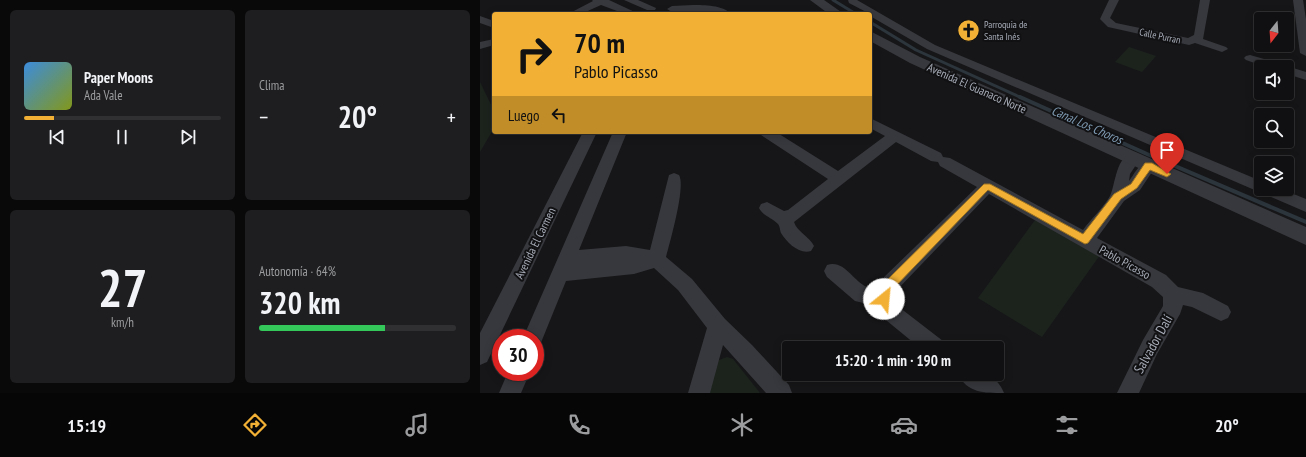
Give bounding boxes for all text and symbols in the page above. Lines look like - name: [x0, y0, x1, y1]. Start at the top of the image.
- north arrow: [1254, 12, 1294, 52]
- map controls: [1254, 12, 1294, 196]
- church icon: Parroquia de Santa Inés: [955, 17, 981, 43]
- place label: Parroquia de Santa Inés: [984, 18, 1027, 43]
- text: 70 m: [574, 24, 625, 61]
- street label: Calle Purran: [1138, 25, 1182, 47]
- icon: right: [508, 28, 560, 80]
- street label: Avenida El Guanaco Norte: [925, 59, 1029, 117]
- text: Pablo Picasso: [574, 60, 658, 83]
- button: sound: [1254, 60, 1294, 100]
- text: Paper Moons: [84, 68, 153, 87]
- text: Clima: [259, 77, 284, 94]
- text: Ada Vale: [84, 87, 123, 104]
- text: 20°: [338, 97, 377, 136]
- water label: Canal Los Choros: [1049, 102, 1127, 149]
- text: −: [259, 103, 268, 131]
- text: +: [447, 103, 456, 131]
- icon: left: [548, 104, 570, 126]
- text: Luego: [508, 106, 540, 125]
- button: search: [1254, 108, 1294, 148]
- icon: previous: [46, 126, 68, 148]
- icon: pause: [111, 126, 133, 148]
- icon: next: [177, 126, 199, 148]
- pin: [1150, 133, 1184, 174]
- icon: arrive: [1156, 139, 1178, 161]
- button: layers: [1254, 156, 1294, 196]
- street label: Avenida El Carmen: [511, 205, 559, 281]
- street label: Pablo Picasso: [1097, 242, 1153, 282]
- text: 27: [98, 254, 147, 321]
- text: Autonomía · 64%: [259, 263, 336, 280]
- position arrow: [863, 278, 905, 320]
- text: 320 km: [259, 283, 340, 322]
- street label: Salvador Dalí: [1130, 312, 1176, 376]
- text: km/h: [111, 314, 134, 331]
- speed limit sign: 30: [492, 329, 544, 381]
- text: 15:20 · 1 min · 190 m: [835, 351, 951, 370]
- icon: directions: [241, 411, 269, 439]
- icon: music: [403, 411, 431, 439]
- icon: phone: [565, 411, 593, 439]
- icon: climate: [728, 411, 756, 439]
- icon: car: [890, 411, 918, 439]
- icon: filters: [1053, 411, 1081, 439]
- text: 15:19: [67, 414, 106, 437]
- text: 20°: [1215, 414, 1239, 437]

